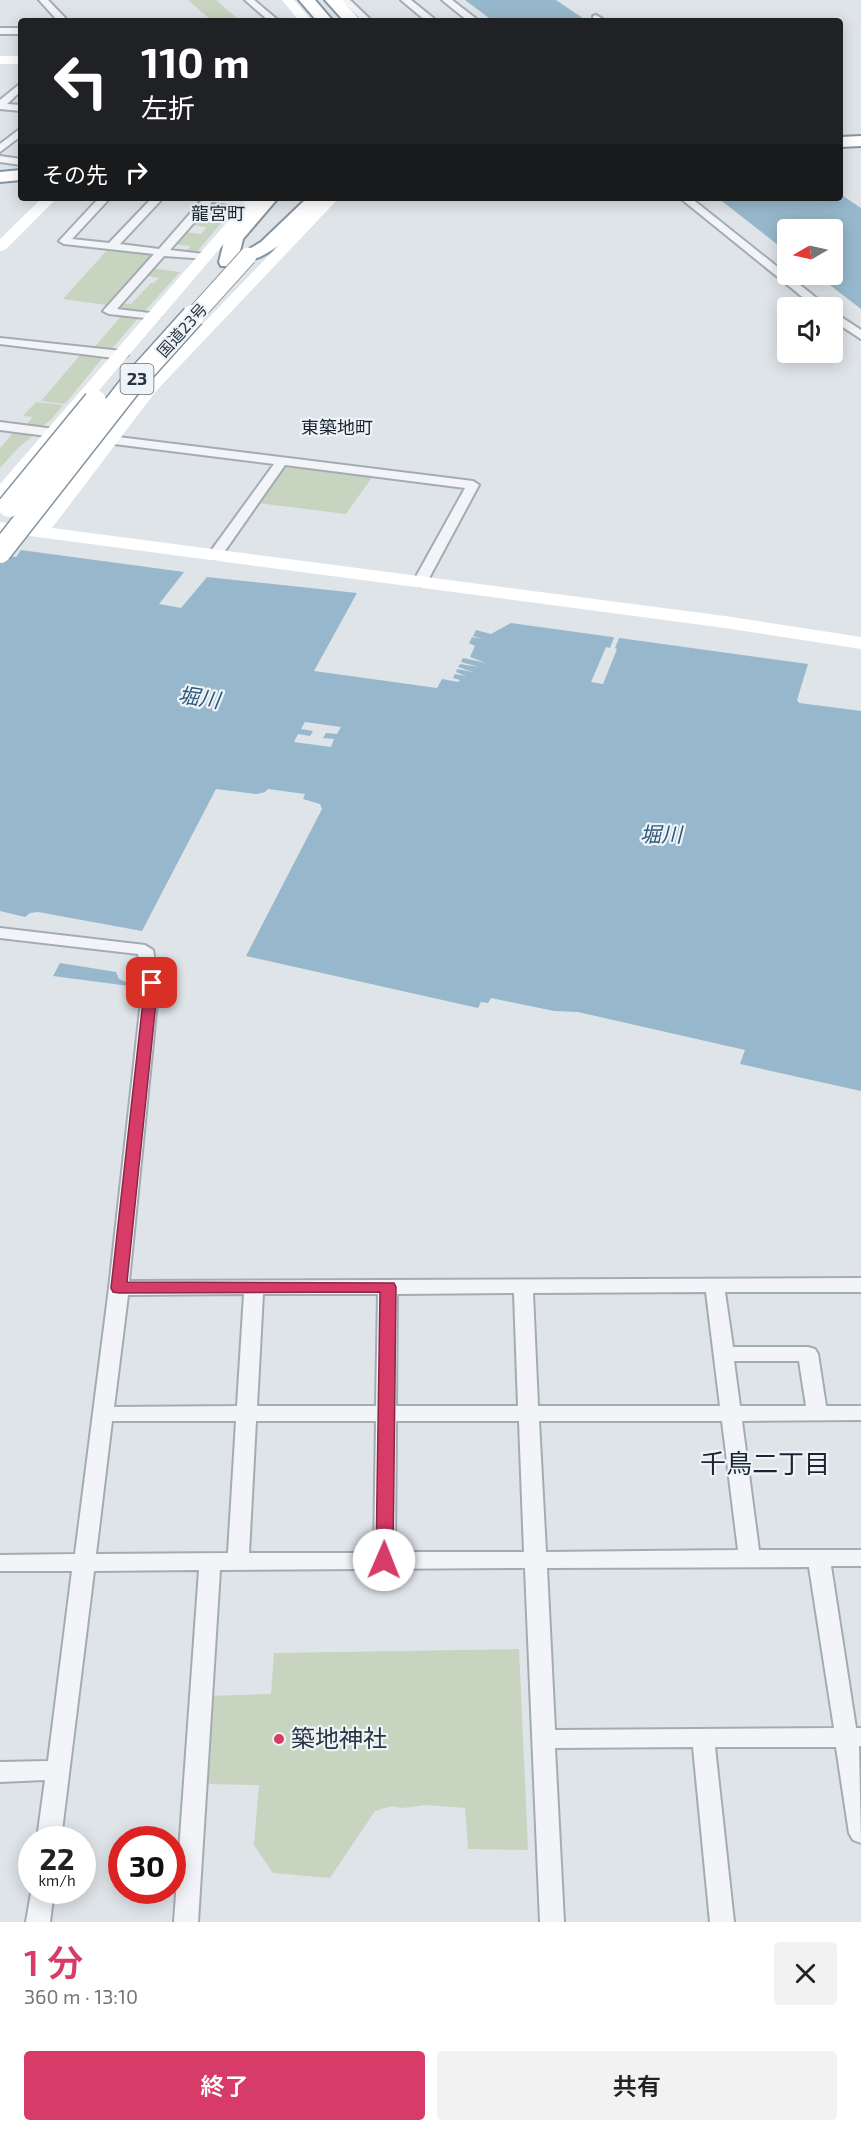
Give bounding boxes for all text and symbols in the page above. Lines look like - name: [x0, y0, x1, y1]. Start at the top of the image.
- text: 110 m: [141, 36, 250, 86]
- icon: left: [42, 42, 120, 120]
- text: 左折: [141, 91, 195, 123]
- icon: right: [120, 156, 153, 189]
- text: その先: [42, 161, 108, 187]
- district label: 龍宮町: [191, 202, 245, 224]
- north arrow: [777, 219, 843, 285]
- map controls: [777, 219, 843, 363]
- button: sound: [777, 297, 843, 363]
- street label: 国道23号: [153, 299, 211, 361]
- road number: 23: [120, 364, 154, 394]
- district label: 東築地町: [301, 416, 373, 438]
- water label: 堀川: [177, 681, 224, 712]
- water label: 堀川: [640, 821, 684, 846]
- pin: [126, 957, 177, 1008]
- icon: arrive: [135, 966, 168, 999]
- district label: 千鳥二丁目: [700, 1447, 830, 1478]
- position arrow: [352, 1528, 416, 1592]
- place label: 築地神社: [291, 1723, 387, 1752]
- marker: 築地神社: [272, 1732, 286, 1746]
- speed limit sign: 30: [108, 1826, 186, 1904]
- text: 22: [40, 1840, 74, 1876]
- text: km/h: [38, 1871, 76, 1889]
- text: 1 分: [24, 1940, 83, 1983]
- button: close: [774, 1942, 837, 2005]
- text: 360 m · 13:10: [24, 1984, 138, 2008]
- button: 終了: [24, 2051, 425, 2120]
- button: 共有: [437, 2051, 837, 2120]

